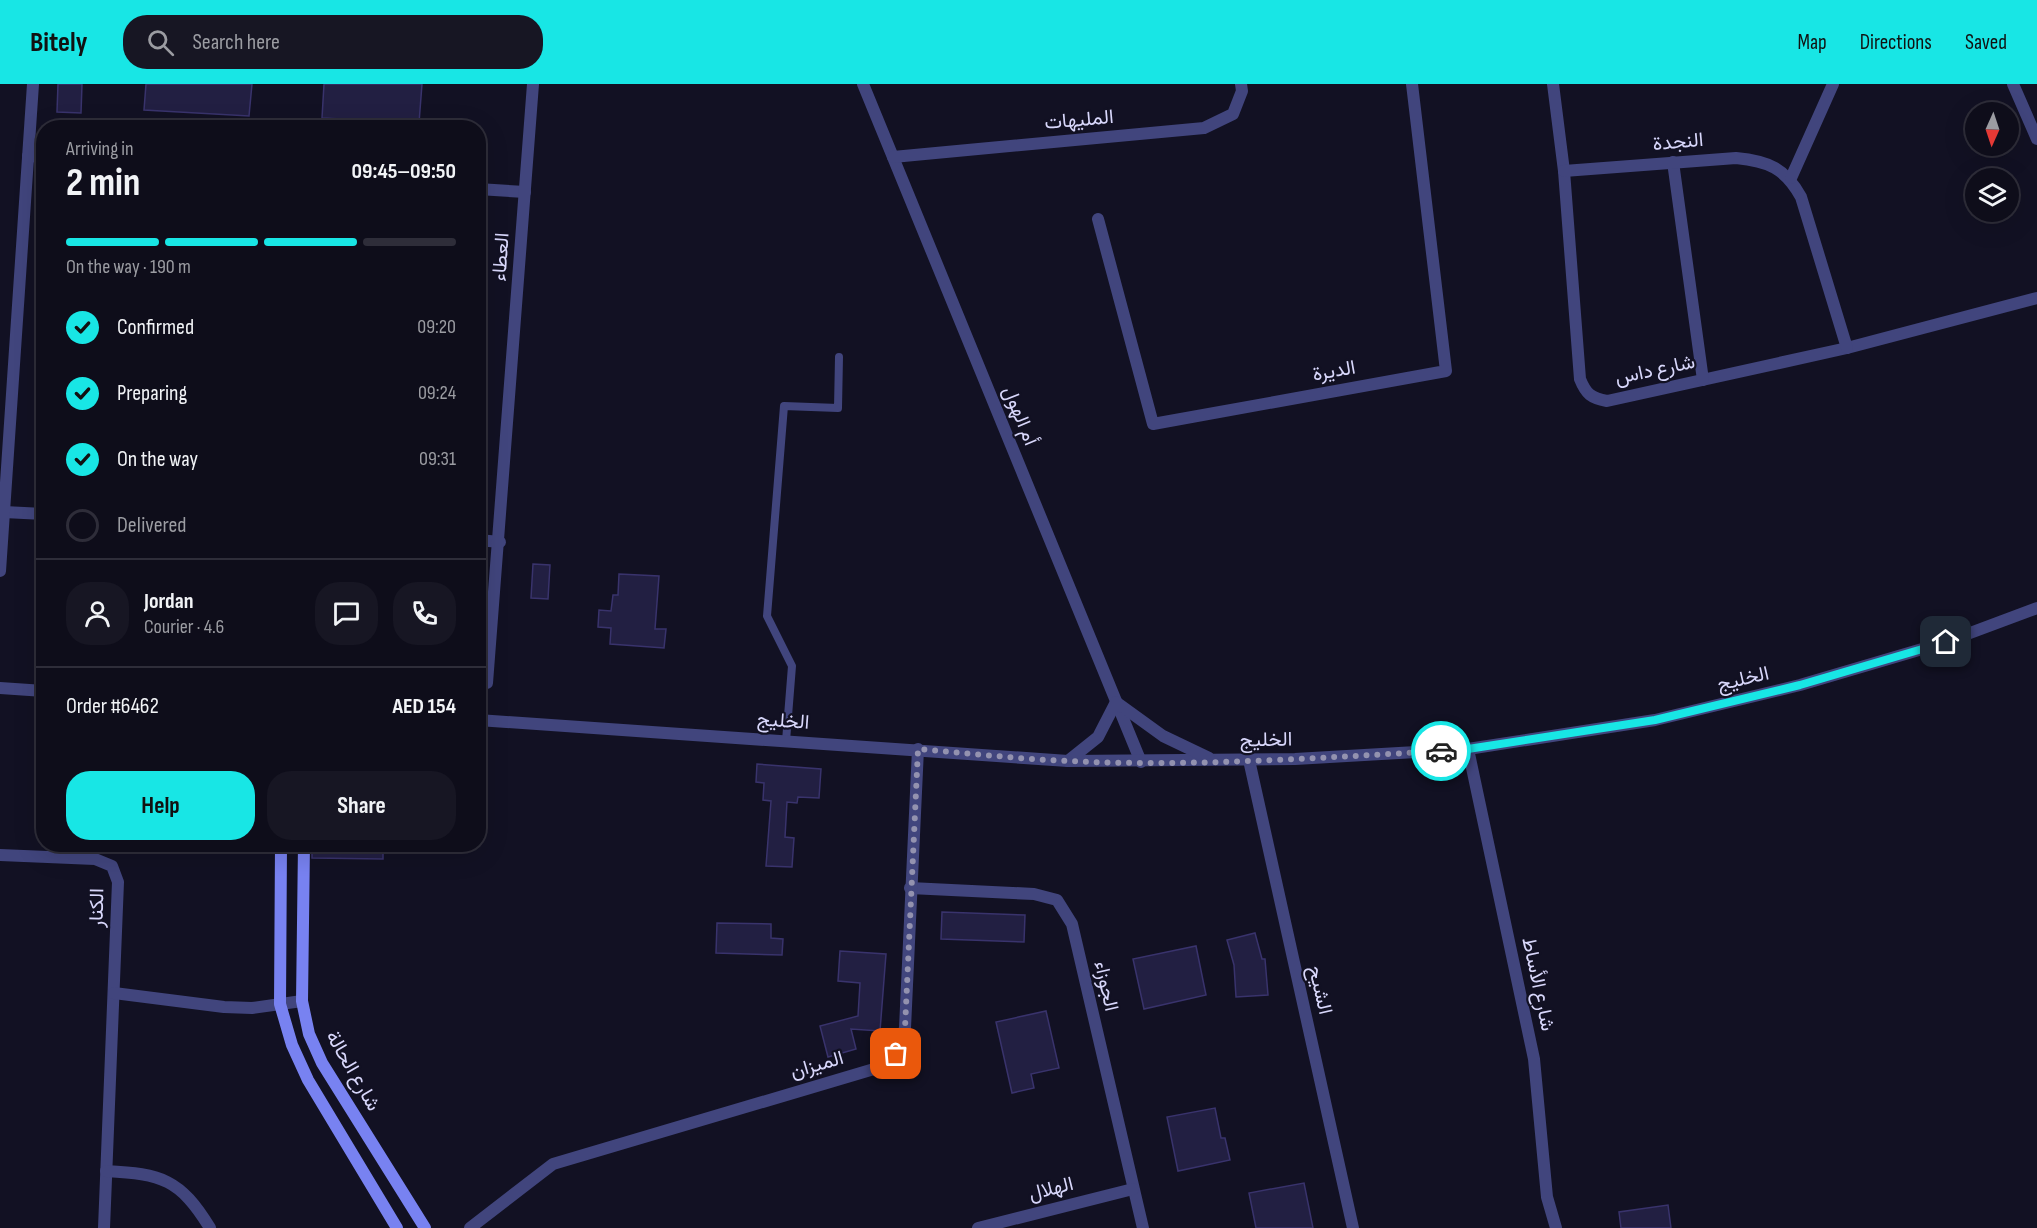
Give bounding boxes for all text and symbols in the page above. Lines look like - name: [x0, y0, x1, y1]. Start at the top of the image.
- search box: [123, 15, 543, 69]
- text: Bitely: [30, 26, 87, 59]
- icon: search: [144, 26, 177, 59]
- text: Search here: [192, 29, 280, 56]
- text: Map: [1797, 30, 1827, 55]
- text: Directions: [1860, 30, 1932, 55]
- text: Saved: [1965, 30, 2007, 55]
- north arrow: [1965, 102, 2019, 156]
- map controls: [1965, 102, 2019, 222]
- street label: المليهات: [1043, 105, 1115, 135]
- street label: النجدة: [1652, 128, 1704, 156]
- text: Arriving in: [66, 137, 134, 161]
- text: 09:45–09:50: [352, 158, 456, 185]
- text: 2 min: [66, 160, 140, 207]
- button: layers: [1965, 168, 2019, 222]
- street label: العطاء: [487, 232, 515, 282]
- text: On the way · 190 m: [66, 255, 191, 279]
- icon: check: [66, 311, 99, 344]
- text: Confirmed: [117, 314, 194, 341]
- text: 09:20: [417, 315, 456, 339]
- street label: شارع داس: [1613, 350, 1697, 391]
- street label: الديرة: [1311, 355, 1357, 387]
- icon: check: [66, 377, 99, 410]
- text: Preparing: [117, 380, 187, 407]
- text: 09:24: [418, 381, 456, 405]
- street label: أم الهول: [997, 383, 1043, 449]
- icon: check: [66, 443, 99, 476]
- text: On the way: [117, 446, 198, 473]
- text: 09:31: [419, 447, 456, 471]
- text: Delivered: [117, 512, 186, 539]
- button: person: [66, 582, 129, 645]
- button: chat: [315, 582, 378, 645]
- button: phone: [393, 582, 456, 645]
- text: Jordan: [144, 588, 193, 615]
- text: Courier · 4.6: [144, 615, 224, 639]
- pin: [1920, 616, 1971, 667]
- icon: home: [1929, 625, 1962, 658]
- street label: الخليج: [1715, 661, 1772, 698]
- text: Order #6462: [66, 693, 159, 720]
- text: AED 154: [393, 693, 456, 720]
- street label: الخليج: [756, 707, 810, 736]
- courier: [1411, 721, 1471, 781]
- street label: الخليج: [1240, 728, 1292, 753]
- icon: car: [1425, 735, 1458, 768]
- button: Help: [66, 771, 255, 840]
- button: Share: [267, 771, 456, 840]
- street label: الكنار: [85, 888, 109, 929]
- street label: شارع الأساط: [1515, 935, 1560, 1033]
- street label: الجوزاء: [1089, 958, 1123, 1014]
- street label: الشيح: [1302, 963, 1337, 1017]
- street label: شارع الحالة: [320, 1027, 386, 1116]
- pin: [870, 1028, 921, 1079]
- icon: bag: [879, 1037, 912, 1070]
- street label: الميزان: [788, 1046, 846, 1084]
- street label: الهلال: [1026, 1172, 1076, 1206]

